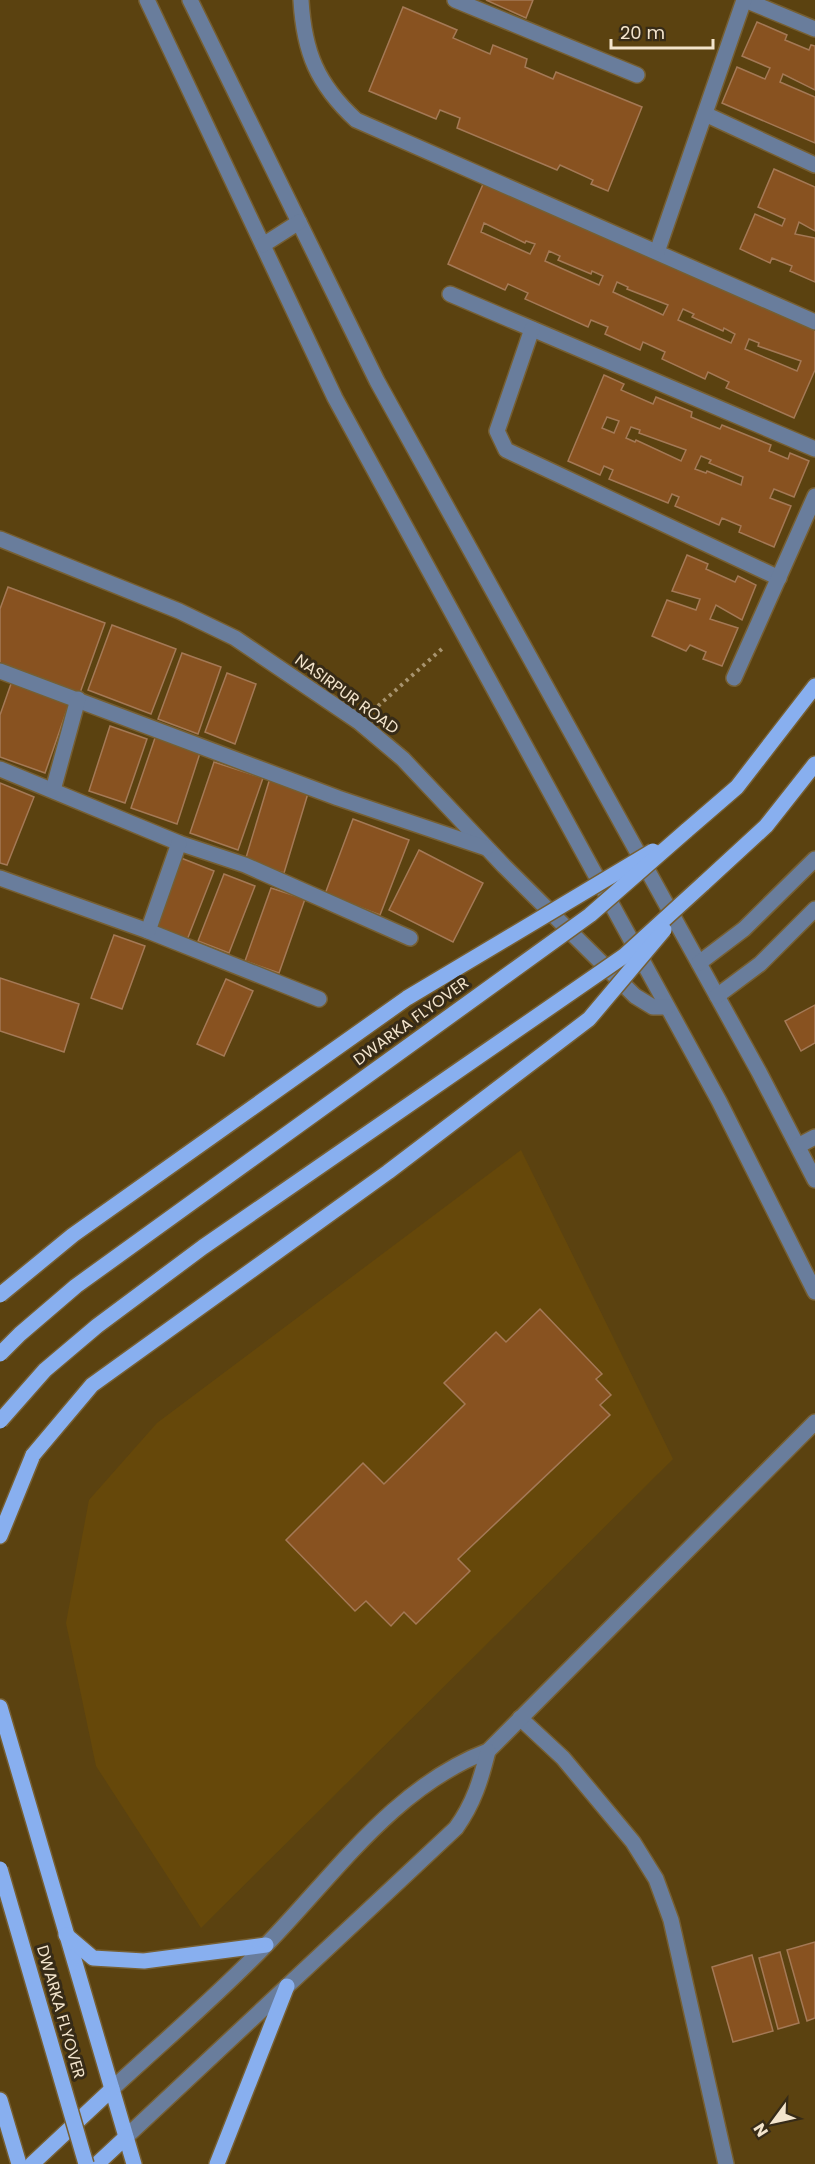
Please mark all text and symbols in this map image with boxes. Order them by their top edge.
scale bar [611,12,713,50]
text: 20 m [620,20,665,45]
street label: NASIRPUR ROAD [290,648,404,740]
street label: DWARKA FLYOVER [349,971,473,1071]
street label: DWARKA FLYOVER [31,1943,91,2081]
north arrow [743,2092,803,2152]
text: N [748,2119,774,2141]

